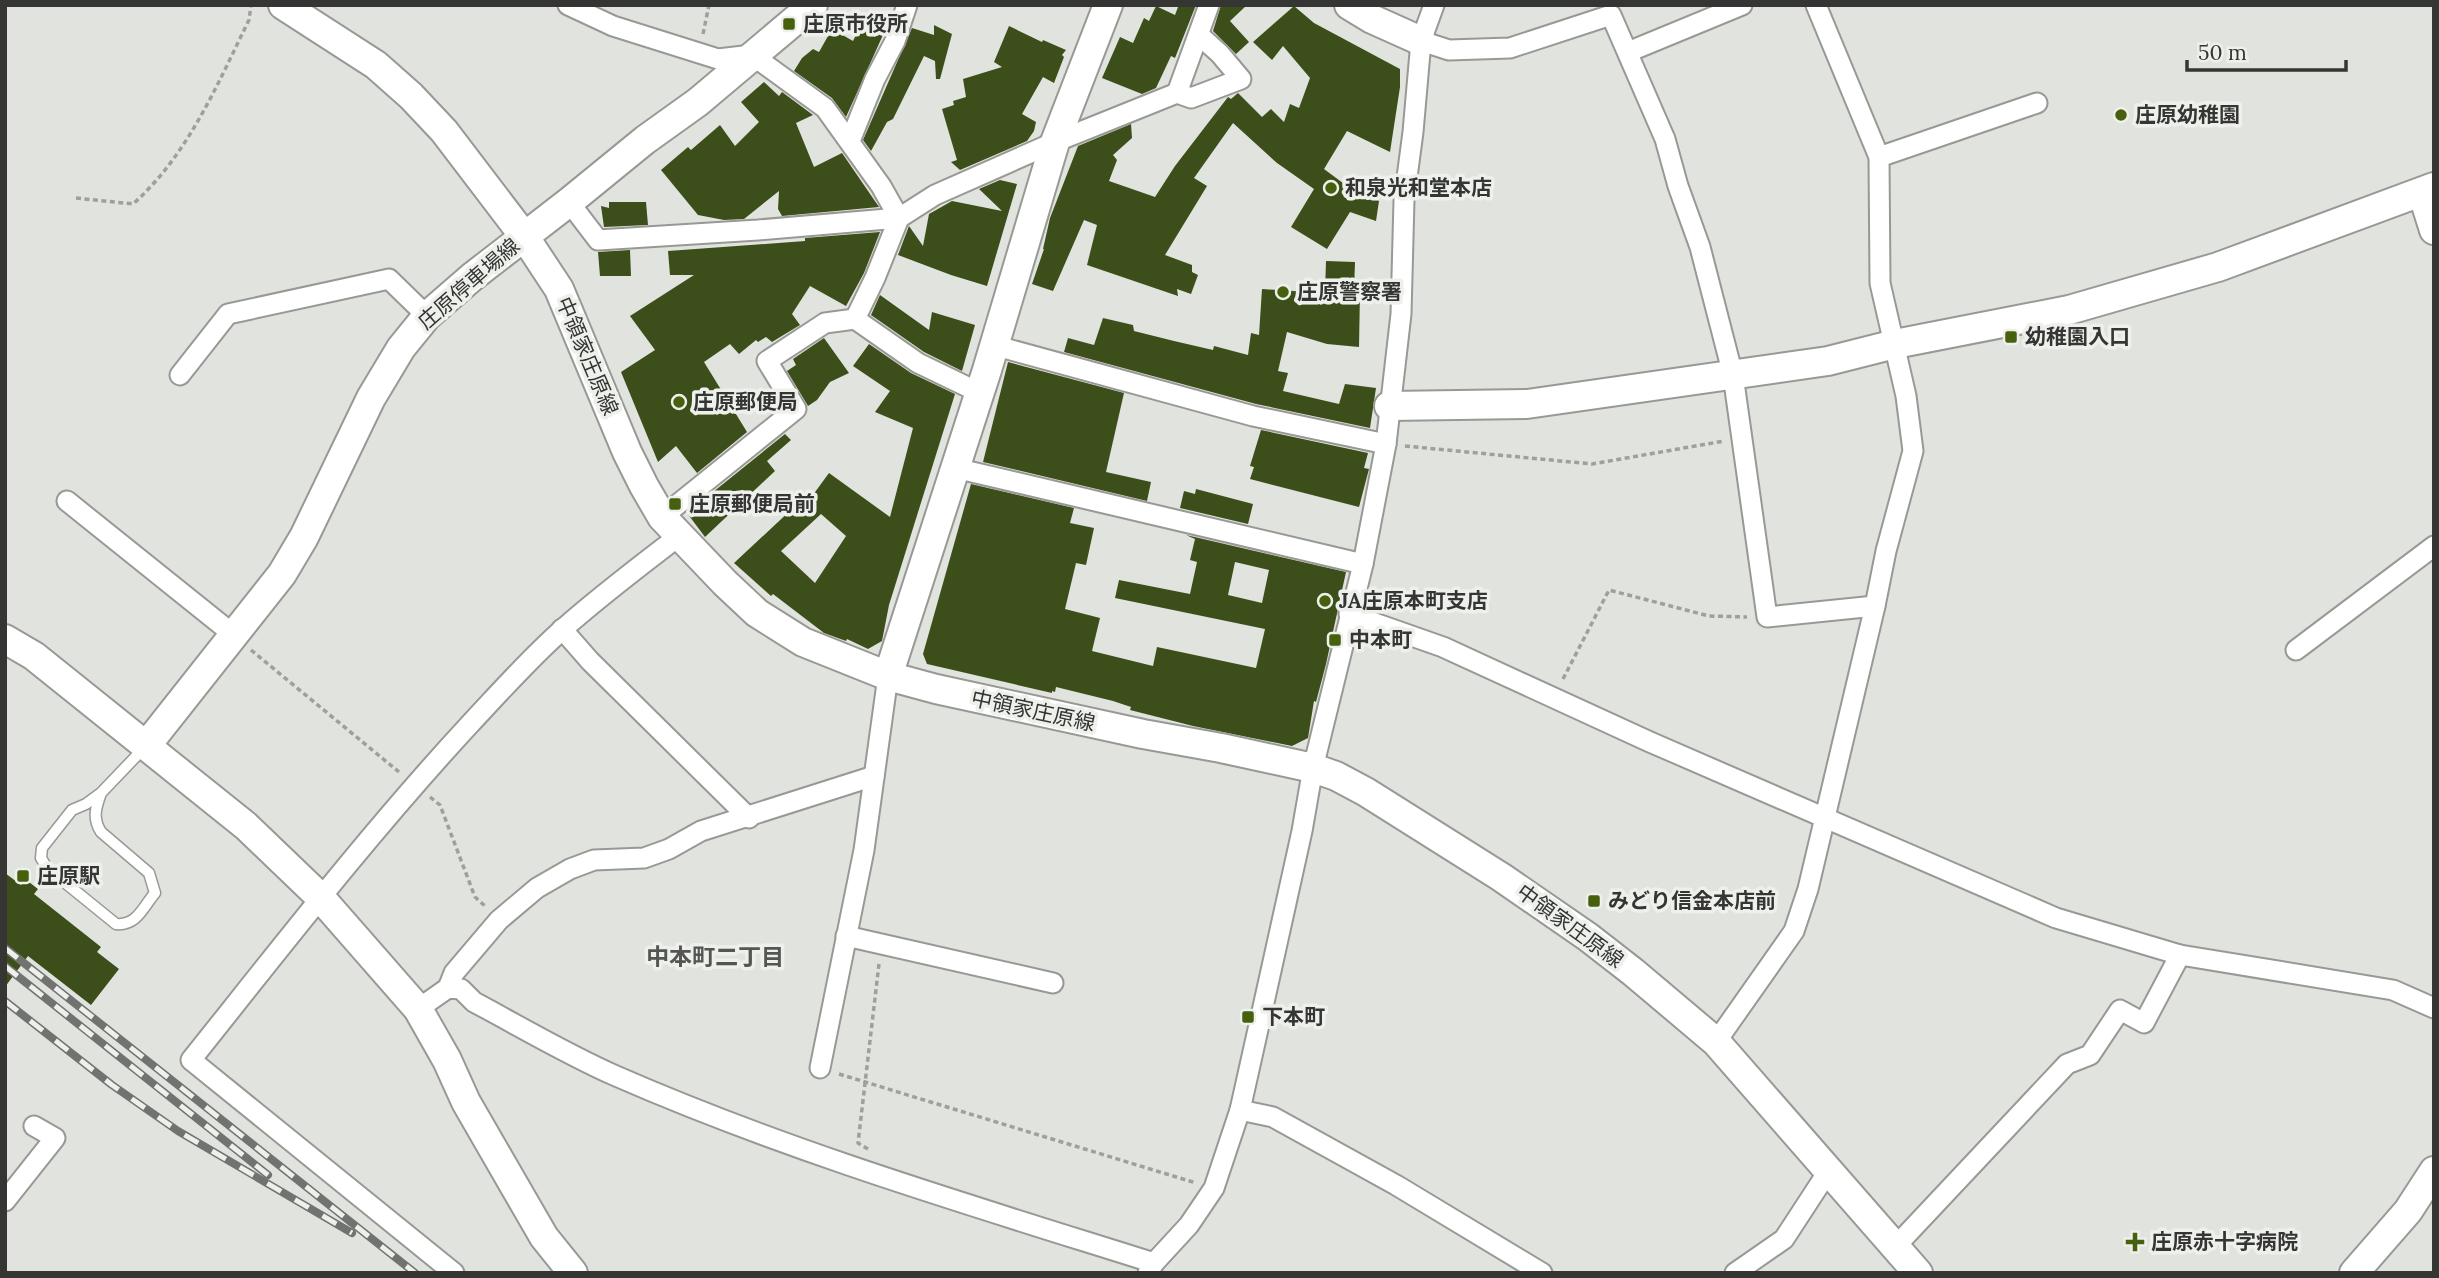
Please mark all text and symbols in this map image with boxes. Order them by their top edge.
place label: 庄原市役所 [803,10,908,37]
marker: 庄原市役所 [781,16,797,32]
scale bar [2187,28,2346,72]
text: 50 m [2198,39,2247,66]
place label: 庄原幼稚園 [2135,101,2240,128]
marker: 庄原幼稚園 [2113,107,2129,123]
place label: 和泉光和堂本店 [1345,174,1492,201]
marker: 和泉光和堂本店 [1323,180,1339,196]
street label: 庄原停車場線 [412,232,525,335]
place label: 庄原警察署 [1297,278,1402,305]
marker: 庄原警察署 [1275,284,1291,300]
street label: 中領家庄原線 [550,293,625,419]
place label: 幼稚園入口 [2025,323,2130,350]
marker: 幼稚園入口 [2003,329,2019,345]
place label: 庄原郵便局 [693,388,798,415]
marker: 庄原郵便局 [671,394,687,410]
place label: 庄原郵便局前 [689,490,815,517]
marker: 庄原郵便局前 [667,496,683,512]
place label: JA庄原本町支店 [1339,587,1488,614]
marker: JA庄原本町支店 [1317,593,1333,609]
place label: 中本町 [1349,626,1412,653]
marker: 中本町 [1327,632,1343,648]
street label: 中領家庄原線 [969,684,1098,737]
place label: 庄原駅 [37,862,100,889]
marker: 庄原駅 [15,868,31,884]
street label: 中領家庄原線 [1511,878,1629,974]
place label: みどり信金本店前 [1608,887,1776,914]
marker: みどり信金本店前 [1586,893,1602,909]
district label: 中本町二丁目 [646,942,784,971]
place label: 下本町 [1262,1003,1325,1030]
marker: 下本町 [1240,1009,1256,1025]
place label: 庄原赤十字病院 [2151,1228,2298,1255]
marker: 庄原赤十字病院 [2125,1232,2145,1252]

